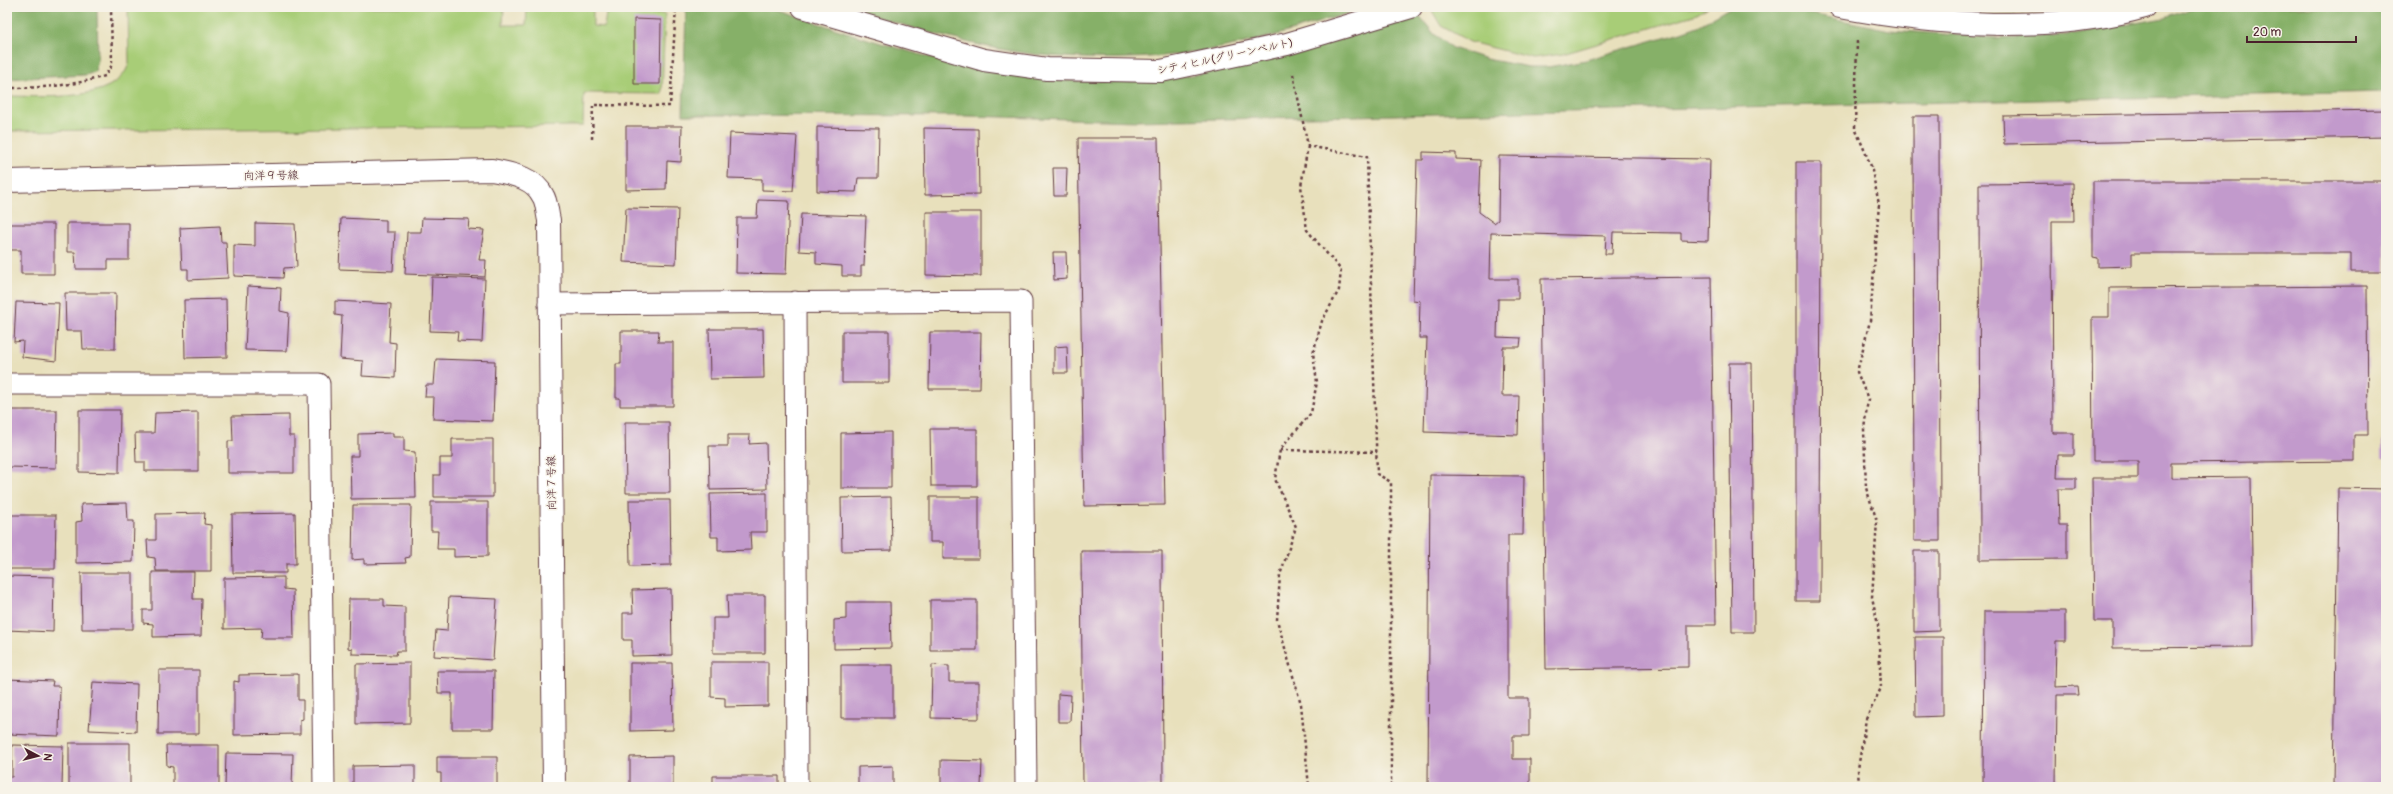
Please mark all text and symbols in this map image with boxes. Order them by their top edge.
scale bar [2247,18,2356,44]
text: 20 m [2253,25,2282,40]
street label: シティヒル(グリーンベルト) [1156,36,1294,77]
street label: 向洋９号線 [243,169,299,182]
street label: 向洋７号線 [545,455,558,511]
north arrow [18,736,58,776]
text: N [40,753,54,762]

